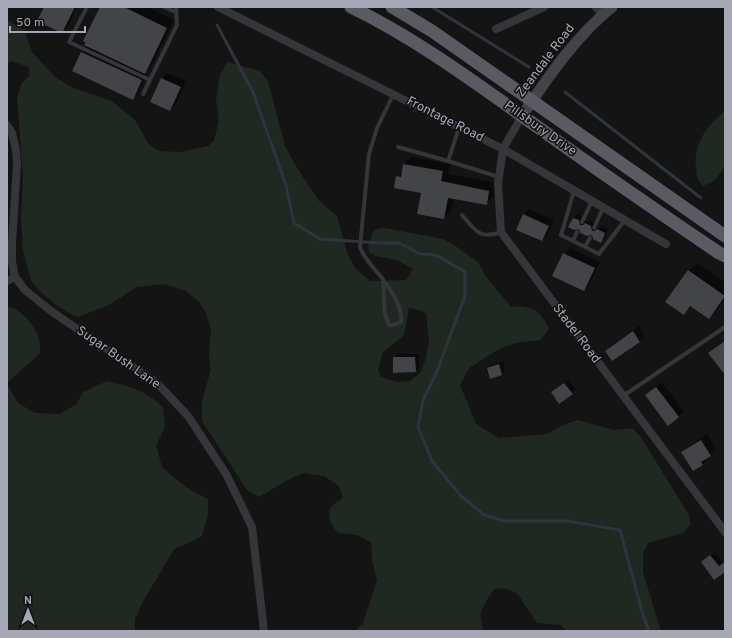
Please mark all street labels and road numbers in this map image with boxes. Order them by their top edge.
street label: Zeandale Road [513,21,579,101]
street label: Frontage Road [404,94,486,146]
street label: Pillsbury Drive [501,98,579,160]
street label: Stadel Road [548,301,604,367]
street label: Sugar Bush Lane [73,323,163,393]

